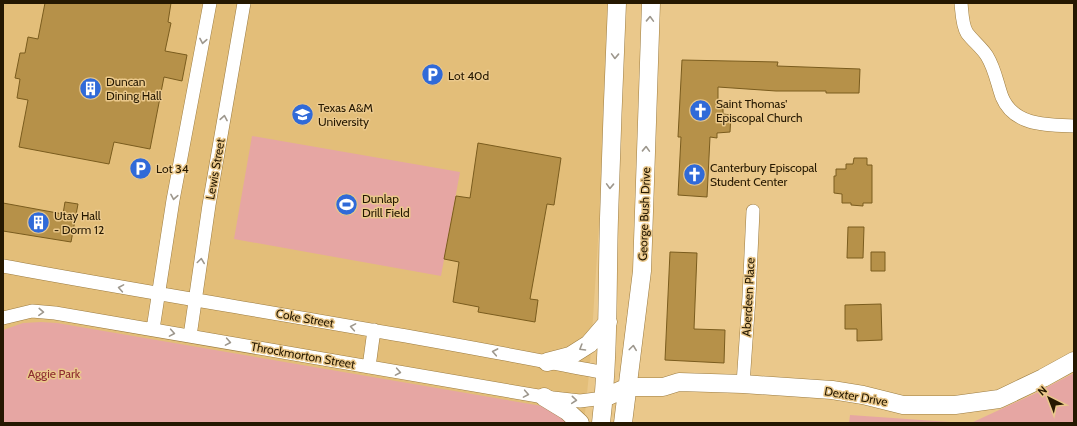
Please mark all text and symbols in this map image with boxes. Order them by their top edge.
one-way arrow [646,16,655,22]
one-way arrow [199,38,207,44]
one-way arrow [611,53,619,59]
parking icon: Lot 40d [419,62,445,88]
place label: Lot 40d [448,68,489,83]
place label: Duncan Dining Hall [106,74,162,103]
building icon: Duncan Dining Hall [77,75,103,101]
place label: Saint Thomas' Episcopal Church [716,96,802,125]
church icon: Saint Thomas' Episcopal Church [688,97,714,123]
place label: Texas A&M University [318,100,373,129]
school or university icon: Texas A&M University [290,101,316,127]
one-way arrow [219,115,228,122]
street label: Lewis Street [202,137,228,201]
one-way arrow [642,146,651,152]
parking icon: Lot 34 [128,155,154,181]
place label: Canterbury Episcopal Student Center [710,160,817,189]
place label: Lot 34 [156,161,189,176]
church icon: Canterbury Episcopal Student Center [681,161,707,187]
street label: George Bush Drive [635,167,653,261]
one-way arrow [606,183,615,189]
place label: Dunlap Drill Field [362,191,410,220]
sports icon: Dunlap Drill Field [334,192,360,218]
one-way arrow [170,194,179,200]
place label: Utay Hall - Dorm 12 [54,208,104,237]
building icon: Utay Hall - Dorm 12 [26,209,52,235]
street label: Aberdeen Place [738,257,758,337]
one-way arrow [196,258,205,264]
one-way arrow [118,284,124,292]
street label: Coke Street [275,306,335,330]
one-way arrow [38,307,44,316]
one-way arrow [350,323,356,331]
one-way arrow [168,328,175,336]
one-way arrow [225,338,231,346]
street label: Throckmorton Street [250,338,356,372]
one-way arrow [579,344,586,351]
one-way arrow [628,345,637,351]
one-way arrow [492,349,498,357]
park label: Aggie Park [28,366,81,381]
one-way arrow [394,367,401,376]
north arrow [1029,378,1069,418]
street label: Dexter Drive [823,383,889,409]
text: N [1035,383,1050,398]
one-way arrow [523,389,529,398]
one-way arrow [571,395,577,404]

